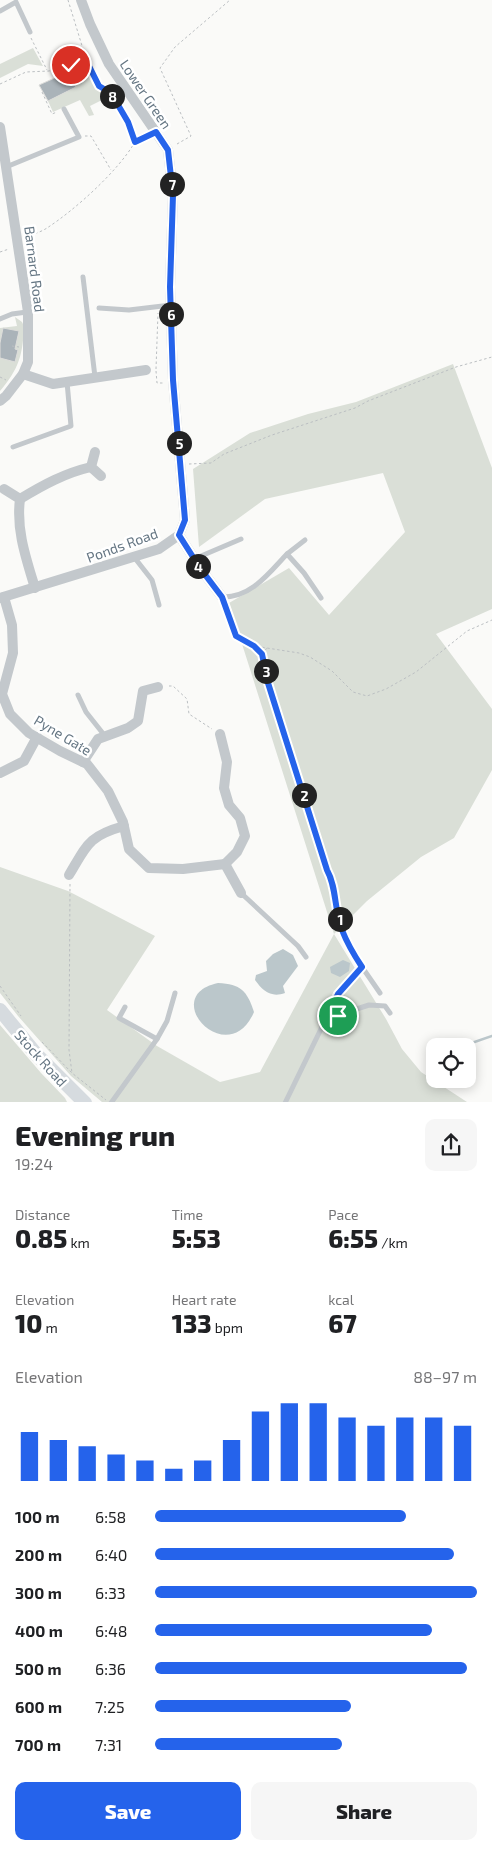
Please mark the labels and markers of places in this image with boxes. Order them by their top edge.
pin [50,44,92,86]
pin: 8 [100,84,124,108]
pin: 7 [160,172,184,196]
pin: 6 [158,302,184,326]
pin: 5 [166,430,192,456]
pin: 4 [186,554,210,578]
pin: 3 [254,658,278,684]
pin: 2 [292,782,316,808]
pin: 1 [328,906,352,932]
pin [317,995,359,1037]

